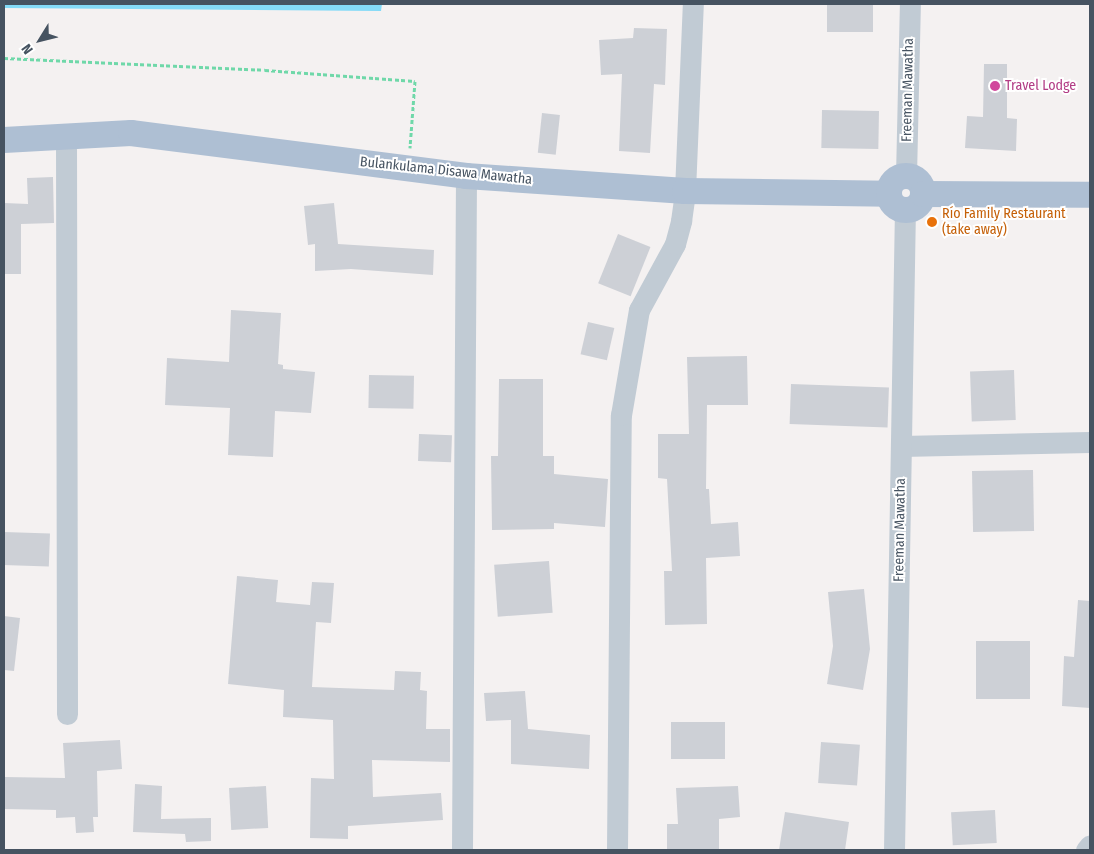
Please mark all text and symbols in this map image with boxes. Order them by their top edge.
north arrow [15,15,65,65]
street label: Freeman Mawatha [899,38,917,142]
text: N [18,41,37,58]
place label: Travel Lodge [1005,78,1076,94]
marker: Travel Lodge [989,80,1001,92]
street label: Bulankulama Disawa Mawatha [359,154,533,188]
place label: Río Family Restaurant (take away) [942,206,1066,238]
marker: Río Family Restaurant (take away) [926,216,938,228]
street label: Freeman Mawatha [891,478,909,582]

